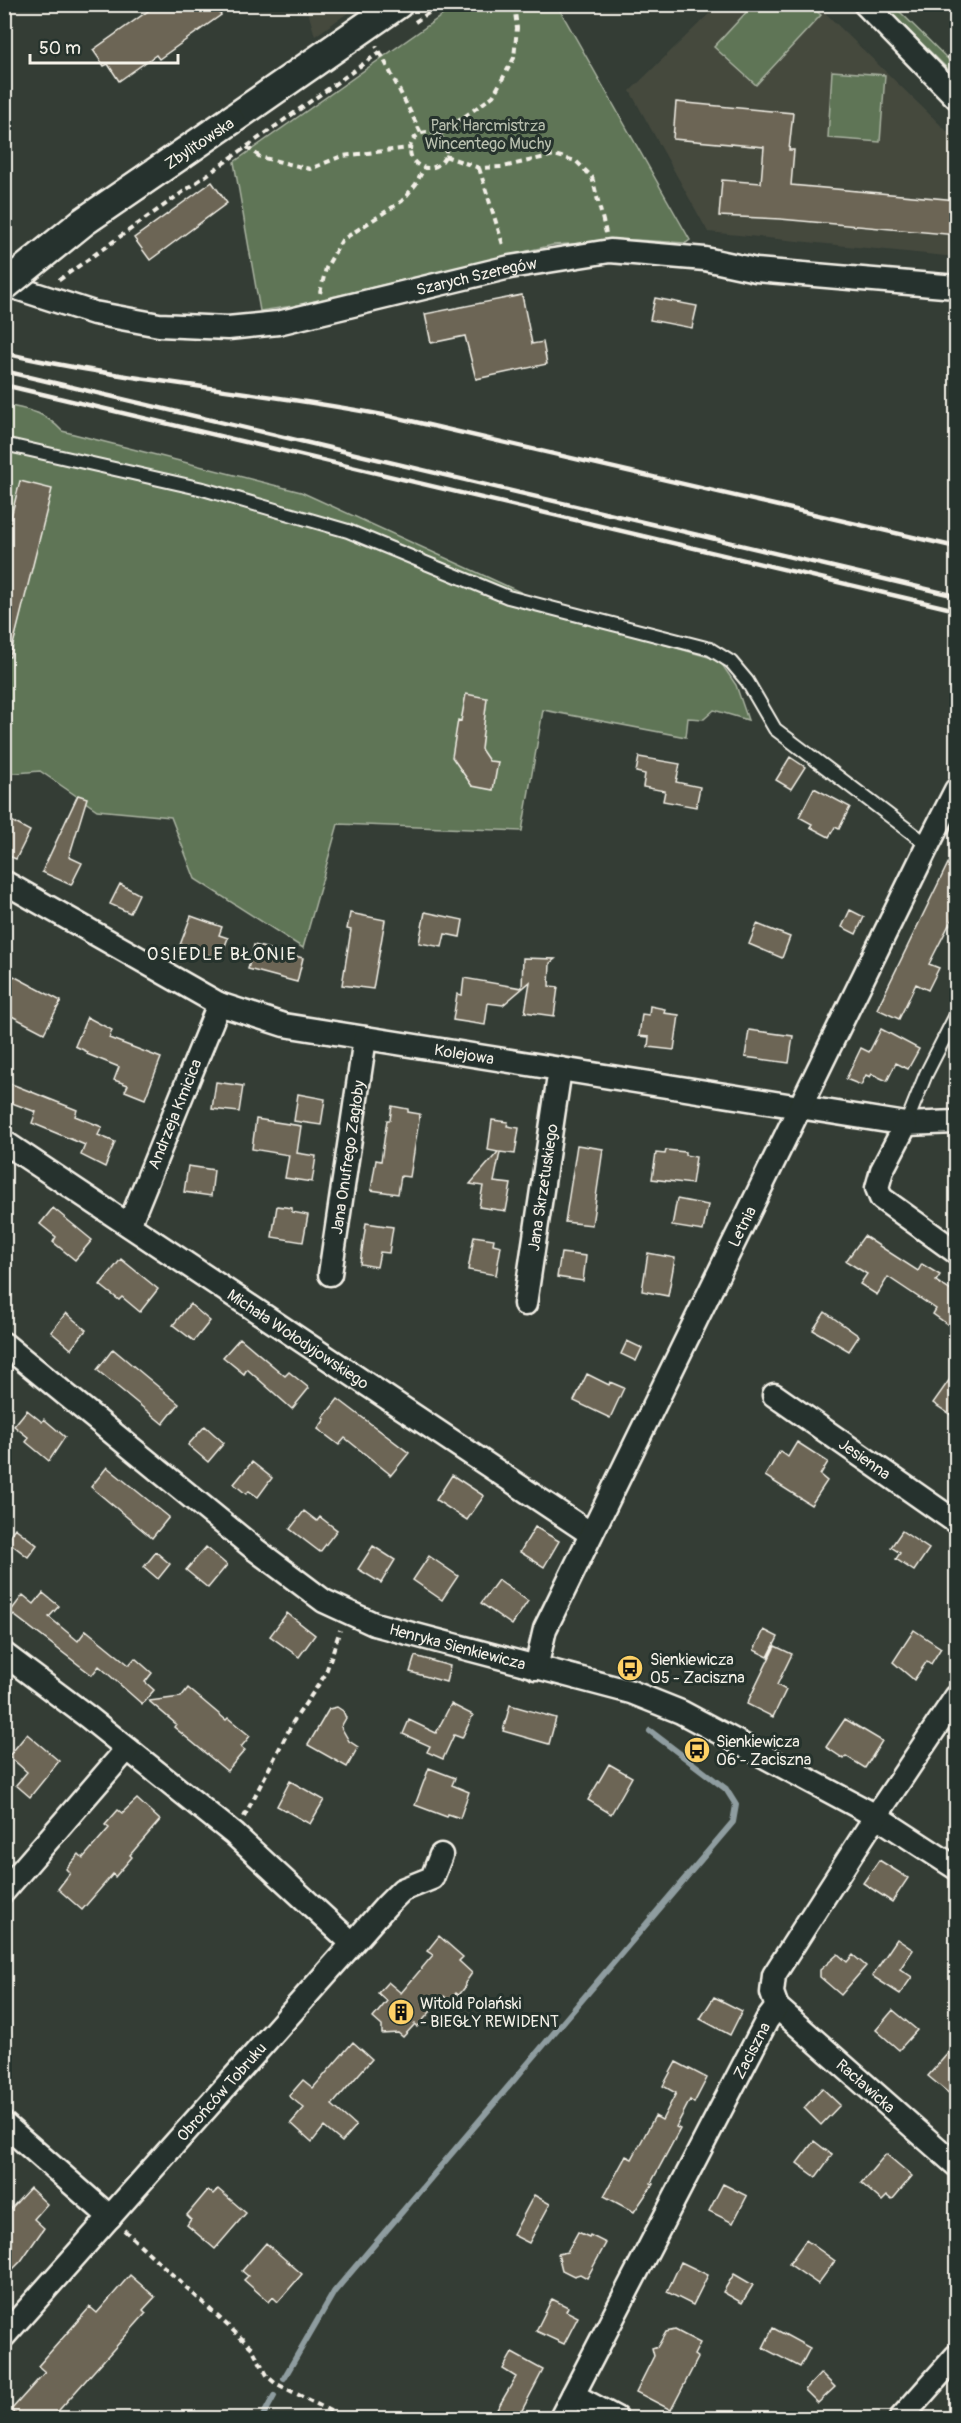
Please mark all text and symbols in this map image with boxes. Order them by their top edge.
scale bar [30,27,178,65]
text: 50 m [39,37,81,60]
street label: Zbylitowska [161,113,238,174]
park label: Park Harcmistrza Wincentego Muchy [425,116,551,154]
street label: Szarych Szeregów [414,254,539,300]
district label: OSIEDLE BŁONIE [147,943,297,966]
street label: Kolejowa [433,1040,495,1069]
street label: Andrzeja Kmicica [144,1056,207,1172]
street label: Jana Onufrego Zagłoby [327,1079,370,1236]
street label: Jana Skrzetuskiego [524,1122,563,1252]
street label: Letnia [724,1203,761,1251]
street label: Michała Wołodyjowskiego [223,1285,373,1394]
street label: Jesienna [835,1434,894,1484]
street label: Henryka Sienkiewicza [387,1619,528,1675]
place label: Sienkiewicza 05 - Zaciszna [650,1650,745,1688]
bus stop icon: Sienkiewicza 05 - Zaciszna [615,1653,645,1683]
place label: Sienkiewicza 06 - Zaciszna [716,1732,811,1770]
bus stop icon: Sienkiewicza 06 - Zaciszna [682,1735,712,1765]
place label: Witold Polański - BIEGŁY REWIDENT [420,1994,559,2032]
building icon: Witold Polański - BIEGŁY REWIDENT [386,1997,416,2027]
street label: Zaciszna [729,2019,775,2083]
street label: Obrońców Tobruku [173,2039,271,2146]
street label: Racławicka [832,2055,899,2118]

